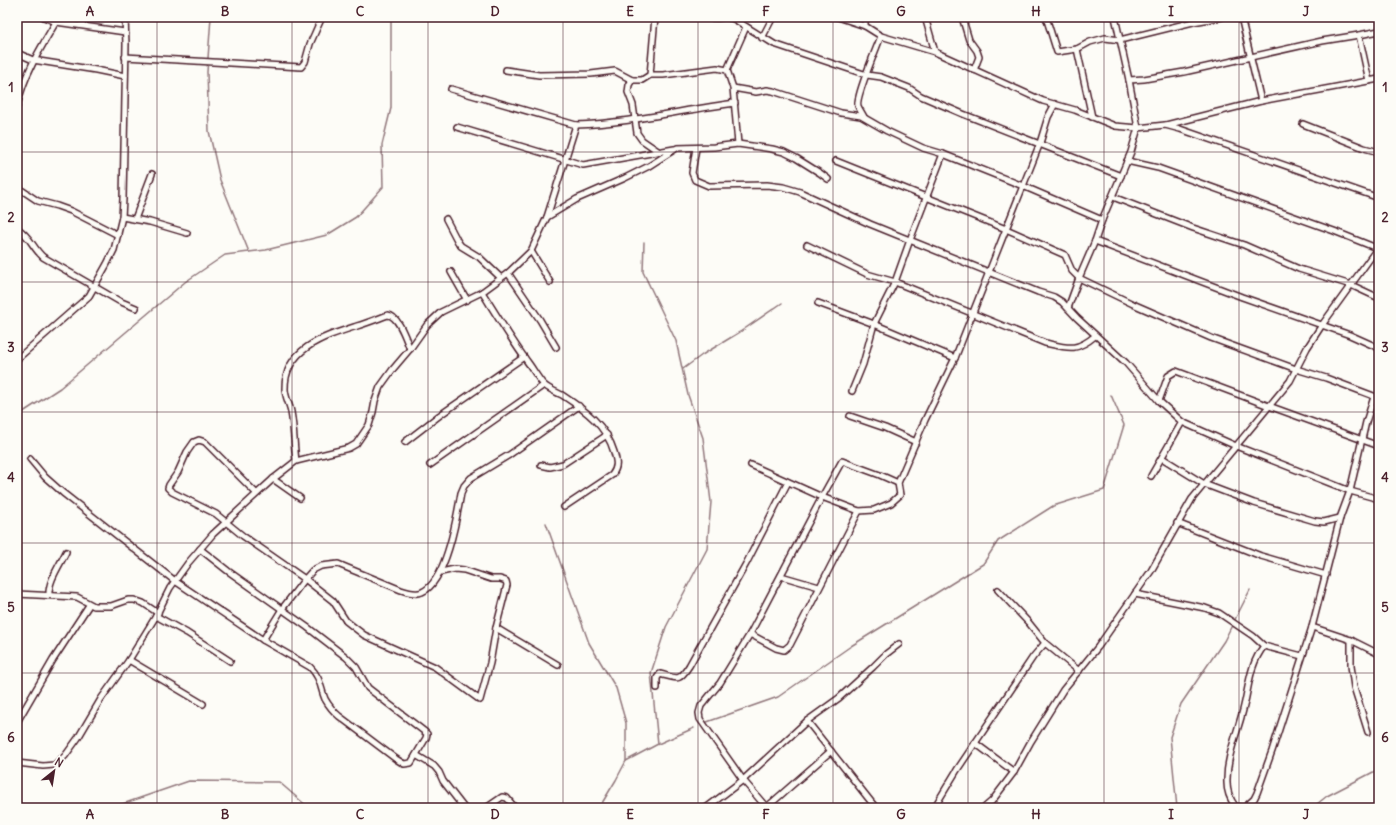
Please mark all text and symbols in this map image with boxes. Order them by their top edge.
text: A [86,3,95,20]
text: B [221,3,230,20]
text: C [356,3,365,20]
text: D [490,3,500,20]
text: E [626,3,634,20]
text: F [762,3,770,20]
text: G [896,3,906,20]
text: H [1031,3,1041,20]
text: I [1168,3,1174,20]
text: J [1303,3,1310,20]
text: 1 [8,79,14,96]
text: 1 [1382,79,1388,96]
text: 2 [7,209,15,226]
text: 2 [1381,209,1389,226]
text: 3 [7,339,15,356]
text: 3 [1381,339,1389,356]
text: 4 [7,469,15,486]
text: 4 [1381,469,1389,486]
text: 5 [7,599,15,616]
text: 5 [1381,599,1389,616]
text: 6 [7,729,15,746]
text: 6 [1381,729,1389,746]
north arrow [34,751,74,791]
text: N [52,754,66,770]
text: A [86,806,95,823]
text: B [221,806,230,823]
text: C [356,806,365,823]
text: D [490,806,500,823]
text: E [626,806,634,823]
text: F [762,806,770,823]
text: G [896,806,906,823]
text: H [1031,806,1041,823]
text: I [1168,806,1174,823]
text: J [1303,806,1310,823]

